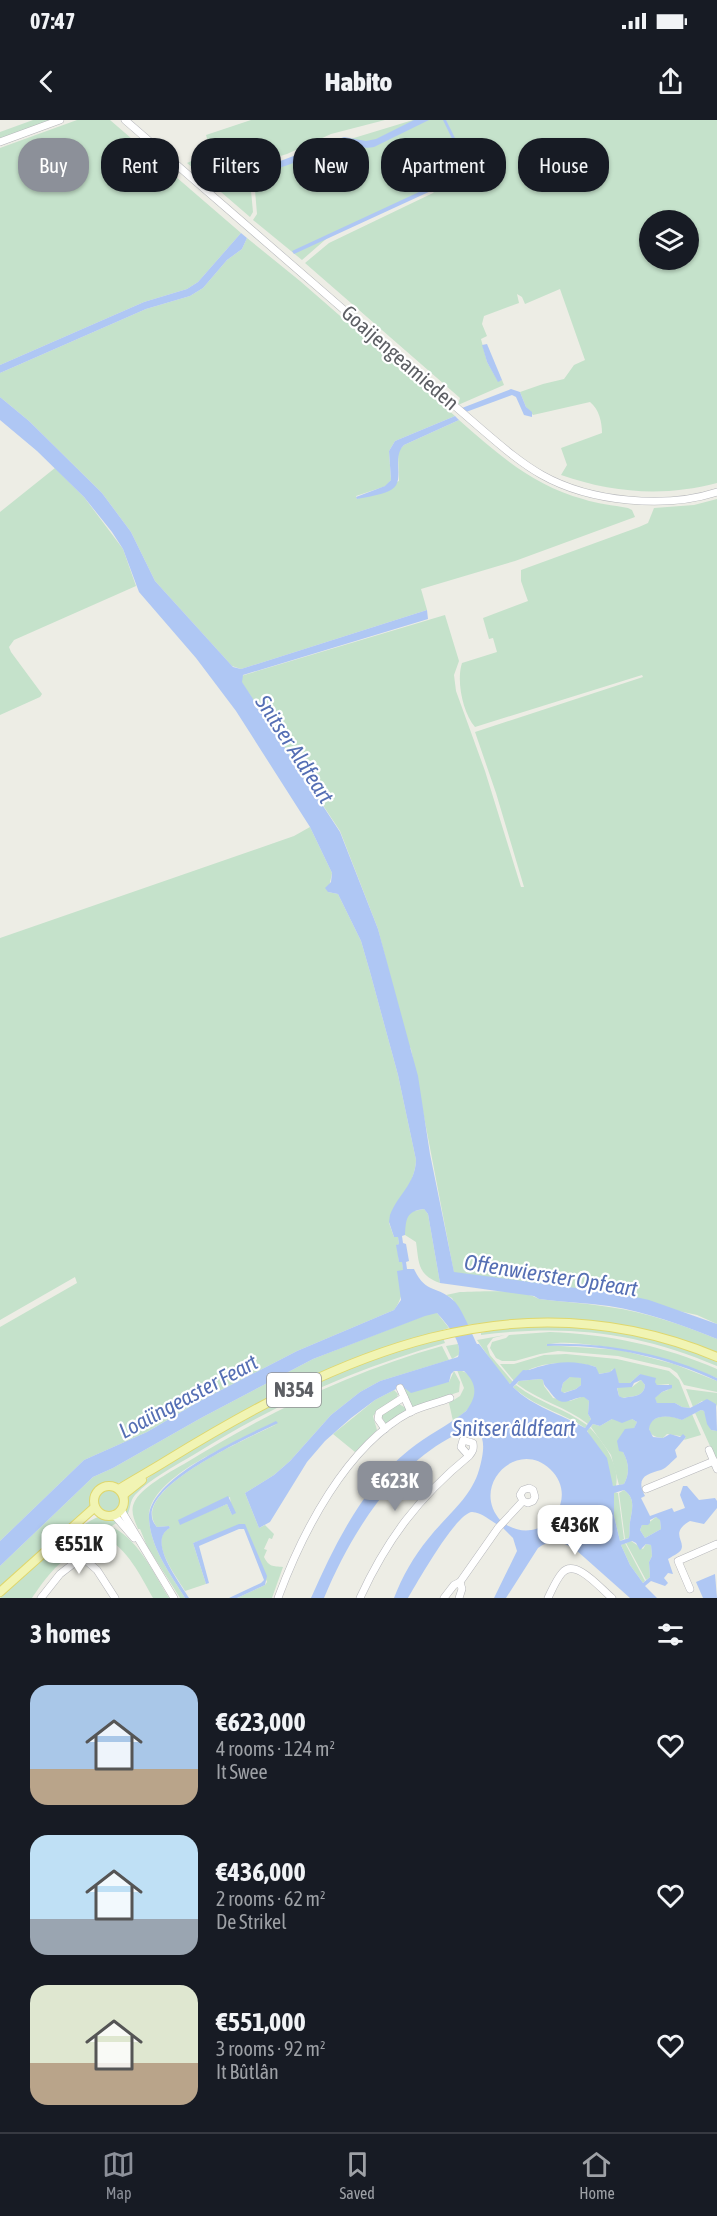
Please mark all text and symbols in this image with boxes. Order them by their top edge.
text: 07:47 [30,8,75,34]
icon: back [30,65,63,98]
icon: share [654,65,687,98]
text: Habito [325,66,392,97]
chip: Buy [18,138,89,192]
chip: Rent [101,138,179,192]
chip: Filters [191,138,281,192]
chip: New [293,138,369,192]
chip: Apartment [381,138,506,192]
chip: House [518,138,609,192]
map controls [639,210,699,270]
button: layers [639,210,699,270]
street label: Goaijengeamieden [337,300,464,415]
water label: Snitser Aldfeart [250,689,340,809]
water label: Offenwierster Opfeart [462,1248,640,1302]
water label: Loaiïngeaster Feart [114,1348,263,1444]
road number: N354 [267,1373,321,1407]
water label: Snitser âldfeart [451,1415,576,1441]
pin: €623K [353,1461,437,1512]
text: €623K [372,1469,419,1492]
pin: €436K [533,1505,617,1556]
text: €436K [552,1513,599,1536]
pin: €551K [37,1524,121,1575]
text: €551K [56,1532,103,1555]
icon: filters [654,1618,687,1651]
text: 3 homes [30,1619,110,1649]
text: €623,000 [216,1707,306,1737]
icon: home [78,1709,150,1781]
icon: heart [654,1729,687,1762]
text: 4 rooms · 124 m² [216,1737,335,1760]
text: It Swee [216,1760,268,1783]
text: €436,000 [216,1857,306,1887]
icon: home [78,1859,150,1931]
icon: heart [654,1879,687,1912]
text: 2 rooms · 62 m² [216,1887,326,1910]
text: De Strikel [216,1910,286,1933]
text: €551,000 [216,2007,306,2037]
icon: home [78,2009,150,2081]
icon: heart [654,2029,687,2062]
text: 3 rooms · 92 m² [216,2037,326,2060]
text: It Bûtlân [216,2060,279,2083]
tab: Map [102,2148,135,2202]
tab: Saved [339,2148,375,2202]
tab: Home [579,2148,615,2202]

